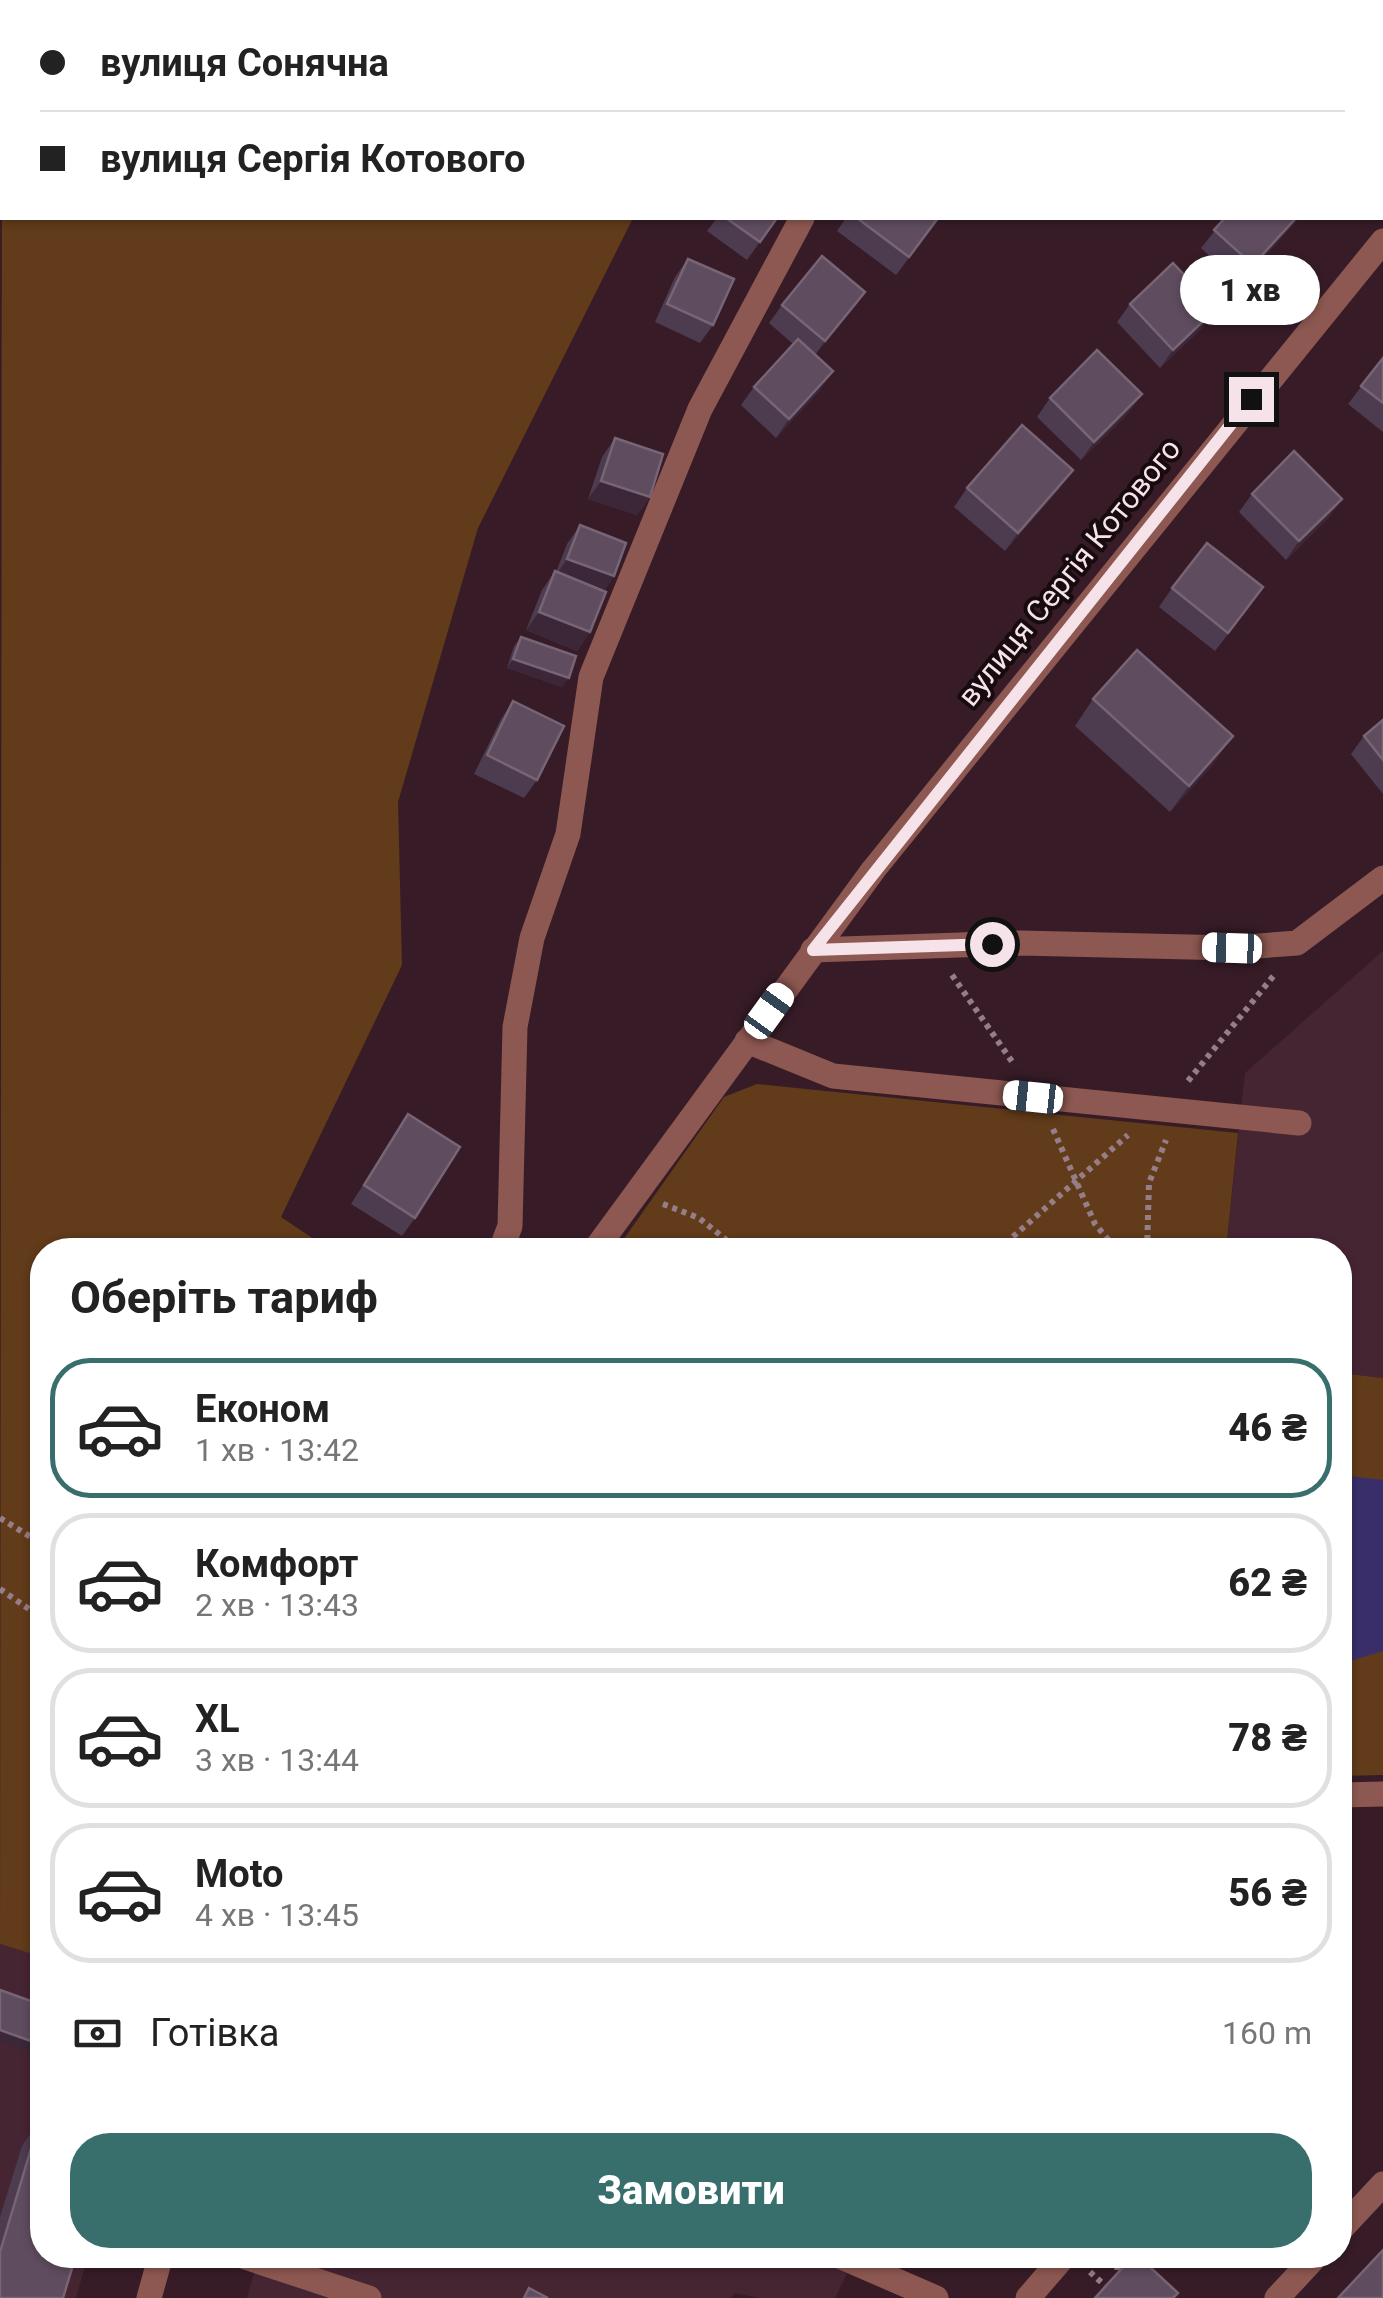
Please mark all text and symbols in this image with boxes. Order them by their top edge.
text: вулиця Сонячна [100,41,389,85]
text: вулиця Сергія Котового [100,137,526,181]
callout: 1 хв [1181,254,1321,324]
text: 1 хв [1220,271,1280,309]
route end [1229,377,1274,422]
street label: вулиця Сергія Котового [950,431,1188,713]
route start [970,922,1015,967]
car [1201,932,1263,964]
car [739,978,799,1044]
car [1002,1079,1064,1115]
text: Оберіть тариф [70,1271,378,1324]
icon: car [75,1383,165,1473]
text: Економ [195,1387,330,1431]
text: 46 ₴ [1228,1406,1307,1450]
text: 1 хв · 13:42 [195,1431,359,1469]
icon: car [75,1538,165,1628]
text: Комфорт [195,1542,358,1586]
text: 62 ₴ [1228,1561,1307,1605]
text: 2 хв · 13:43 [195,1586,359,1624]
icon: car [75,1693,165,1783]
text: XL [195,1697,240,1741]
text: 78 ₴ [1228,1716,1307,1760]
text: 3 хв · 13:44 [195,1741,359,1779]
icon: car [75,1848,165,1938]
text: Moto [195,1852,284,1896]
text: 56 ₴ [1228,1871,1307,1915]
text: 4 хв · 13:45 [195,1896,359,1934]
icon: cash [70,2006,125,2061]
text: Готівка [150,2011,279,2055]
text: 160 m [1222,2014,1312,2052]
button: Замовити [70,2133,1312,2248]

